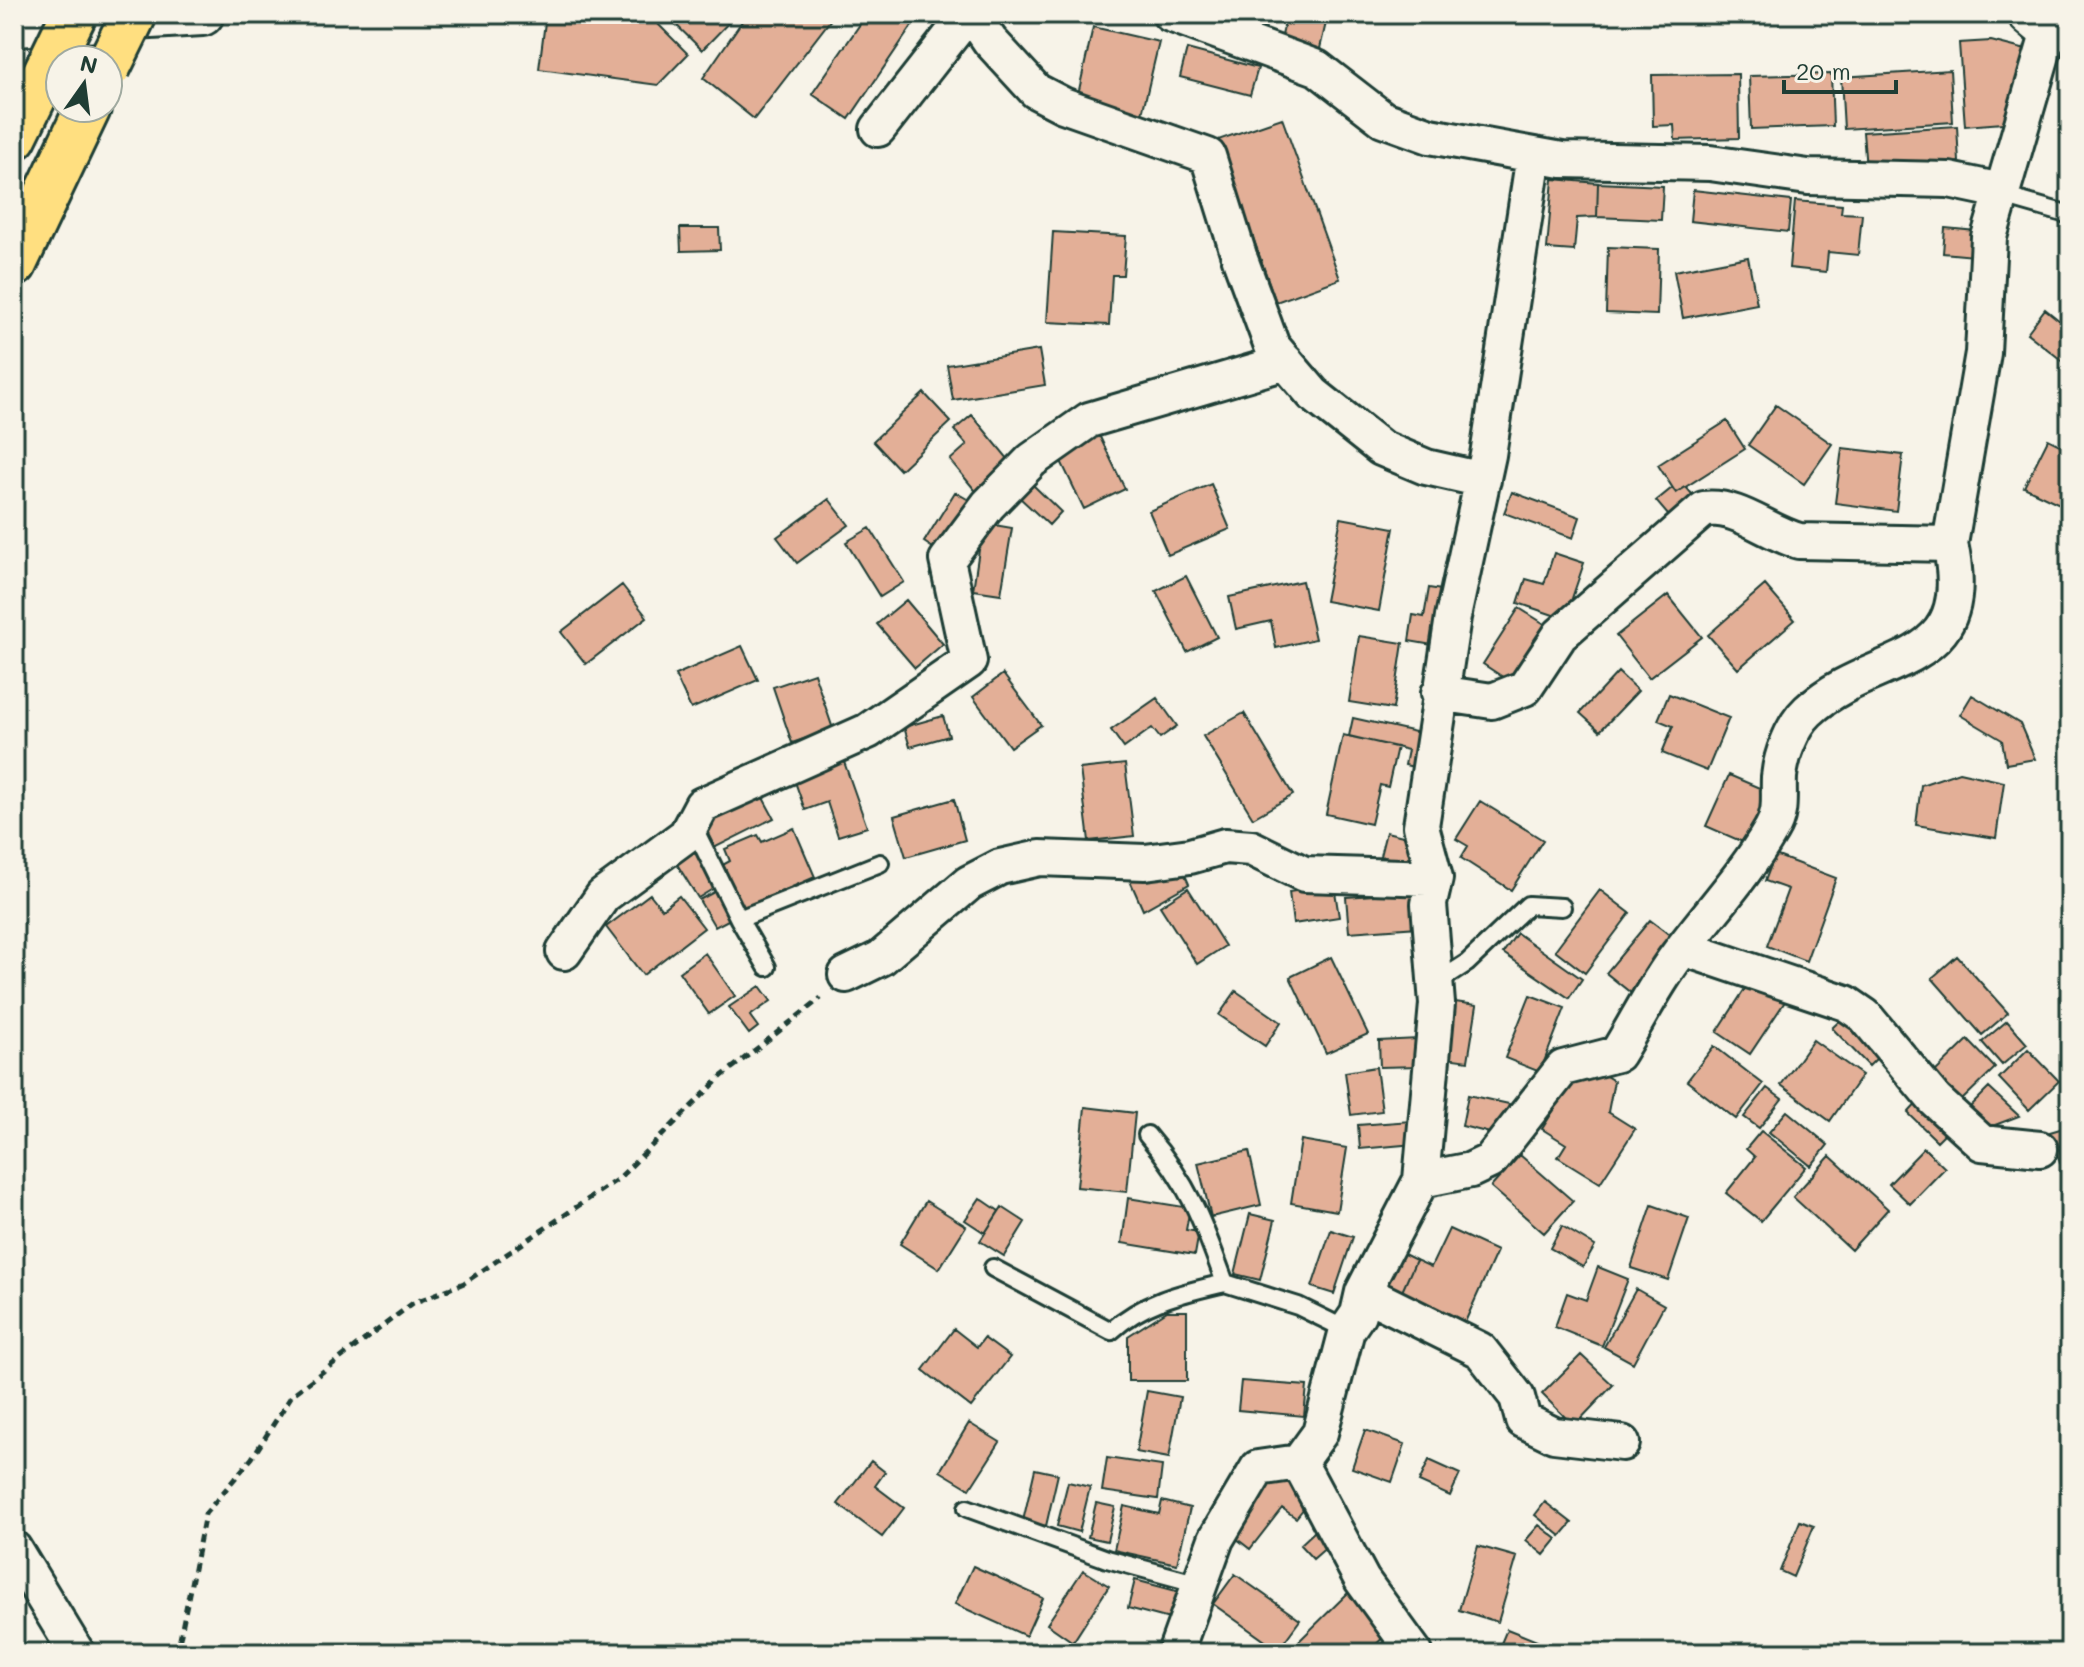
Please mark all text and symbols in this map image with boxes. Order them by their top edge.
north arrow [44,44,124,124]
scale bar [1784,44,1896,94]
text: N [77,48,101,80]
text: 20 m [1796,55,1851,86]

